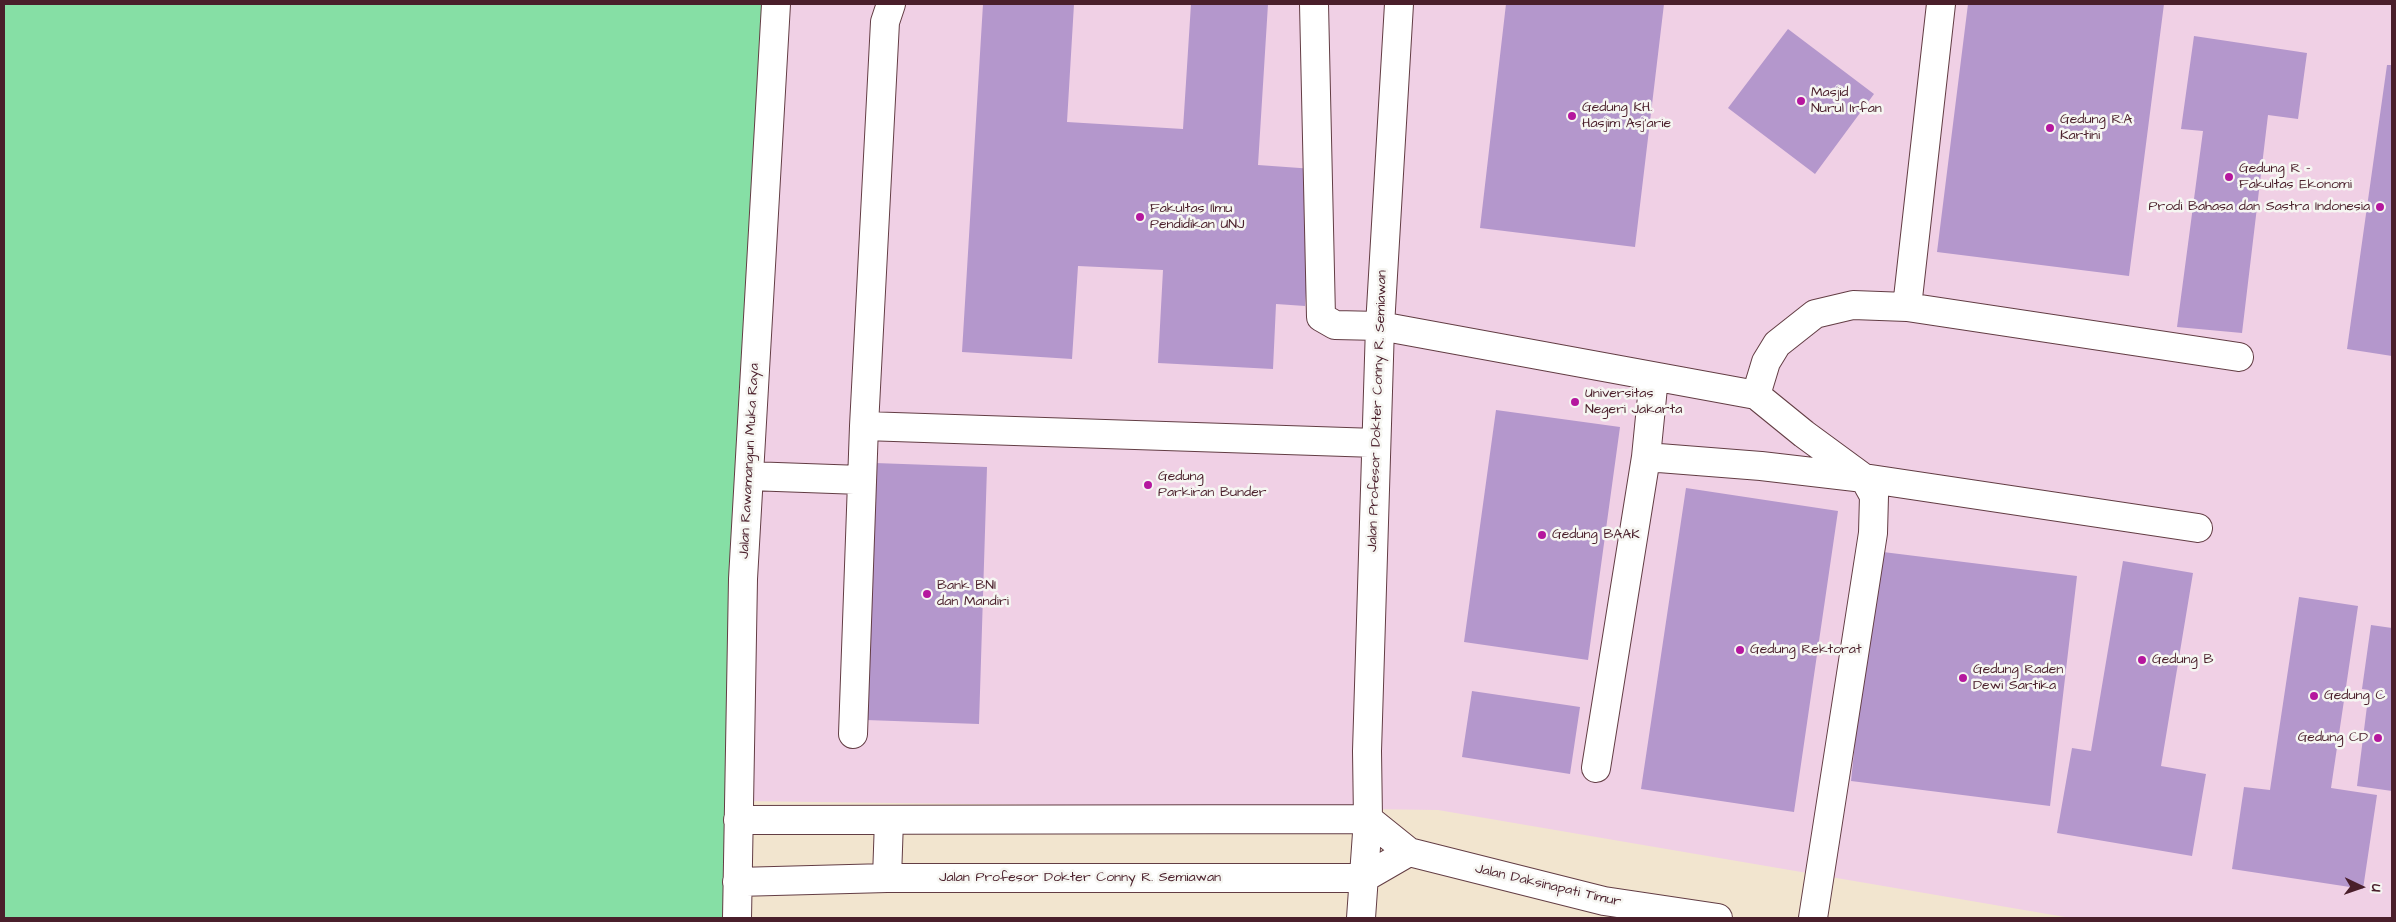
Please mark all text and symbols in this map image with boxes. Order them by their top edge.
place label: Masjid Nurul Irfan [1811,85,1882,118]
marker: Masjid Nurul Irfan [1795,95,1807,107]
place label: Gedung KH. Hasjim Asj'arie [1582,100,1671,132]
marker: Gedung KH. Hasjim Asj'arie [1566,110,1578,122]
place label: Gedung R.A Kartini [2060,112,2132,144]
marker: Gedung R.A Kartini [2044,122,2056,134]
place label: Gedung R - Fakultas Ekonomi [2239,161,2352,193]
marker: Gedung R - Fakultas Ekonomi [2223,171,2235,183]
place label: Prodi Bahasa dan Sastra Indonesia [2149,199,2370,215]
place label: Fakultas Ilmu Pendidikan UNJ [1150,201,1244,233]
marker: Prodi Bahasa dan Sastra Indonesia [2374,201,2386,213]
marker: Fakultas Ilmu Pendidikan UNJ [1134,211,1146,223]
street label: Jalan Profesor Dokter Conny R. Semiawan [1365,270,1391,552]
street label: Jalan Rawamangun Muka Raya [736,363,764,559]
place label: Universitas Negeri Jakarta [1585,386,1682,418]
marker: Universitas Negeri Jakarta [1569,396,1581,408]
place label: Gedung Parkiran Bunder [1158,469,1266,502]
marker: Gedung Parkiran Bunder [1142,479,1154,491]
place label: Gedung BAAK [1552,527,1640,543]
marker: Gedung BAAK [1536,529,1548,541]
place label: Bank BNI dan Mandiri [937,578,1009,610]
marker: Bank BNI dan Mandiri [921,588,933,600]
place label: Gedung Rektorat [1750,642,1862,658]
marker: Gedung Rektorat [1734,644,1746,656]
place label: Gedung B [2152,652,2213,668]
marker: Gedung B [2136,654,2148,666]
place label: Gedung Raden Dewi Sartika [1973,662,2063,694]
marker: Gedung Raden Dewi Sartika [1957,672,1969,684]
place label: Gedung C [2324,688,2385,704]
marker: Gedung C [2308,690,2320,702]
place label: Gedung CD [2298,730,2368,746]
marker: Gedung CD [2372,732,2384,744]
street label: Jalan Daksinapati Timur [1473,861,1623,911]
north arrow [2336,862,2386,912]
street label: Jalan Profesor Dokter Conny R. Semiawan [939,870,1221,886]
text: U [2366,883,2386,892]

